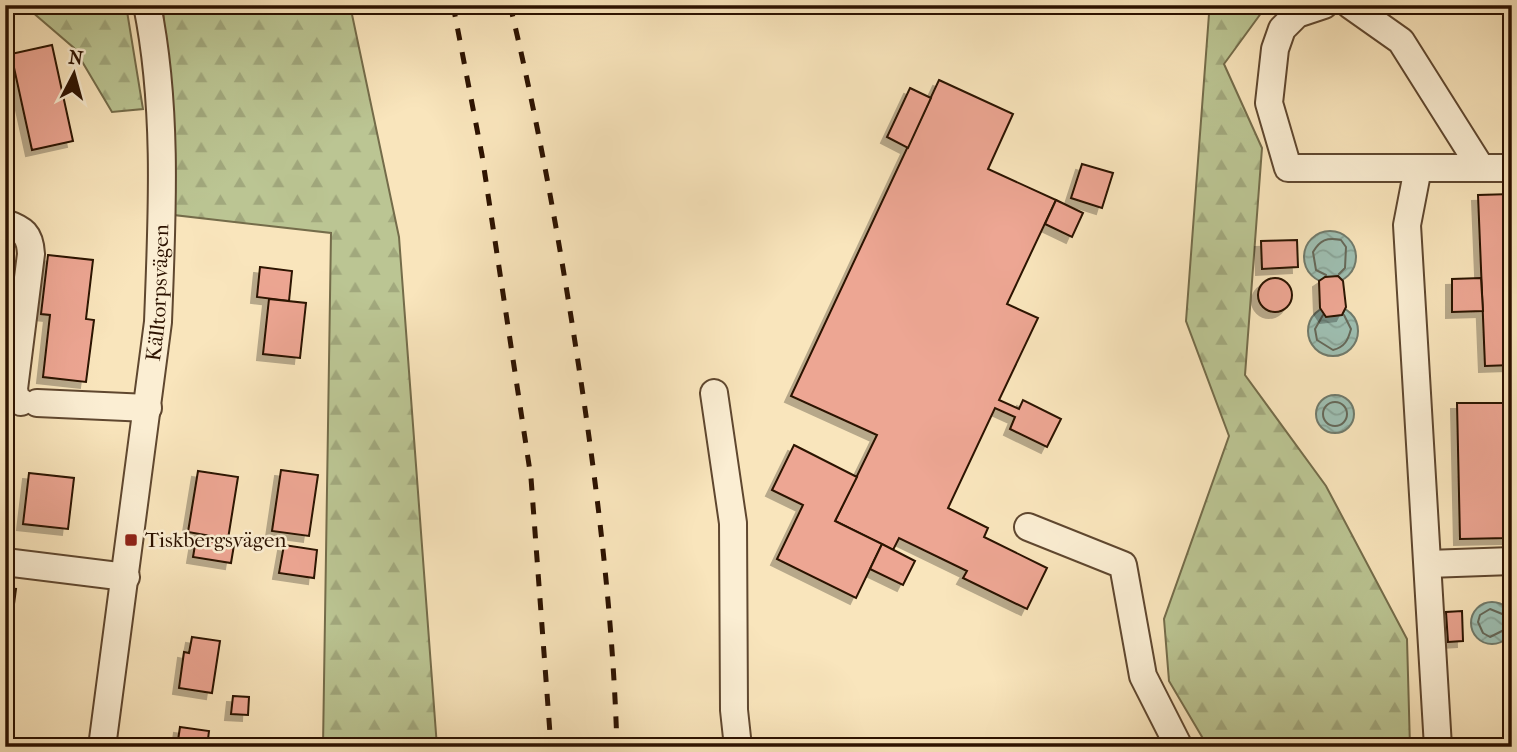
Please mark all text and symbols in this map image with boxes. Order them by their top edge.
north arrow [38,38,108,108]
text: N [67,46,85,70]
street label: Källtorpsvägen [141,224,173,363]
place label: Tiskbergsvägen [145,528,286,552]
marker: Tiskbergsvägen [123,532,139,548]

